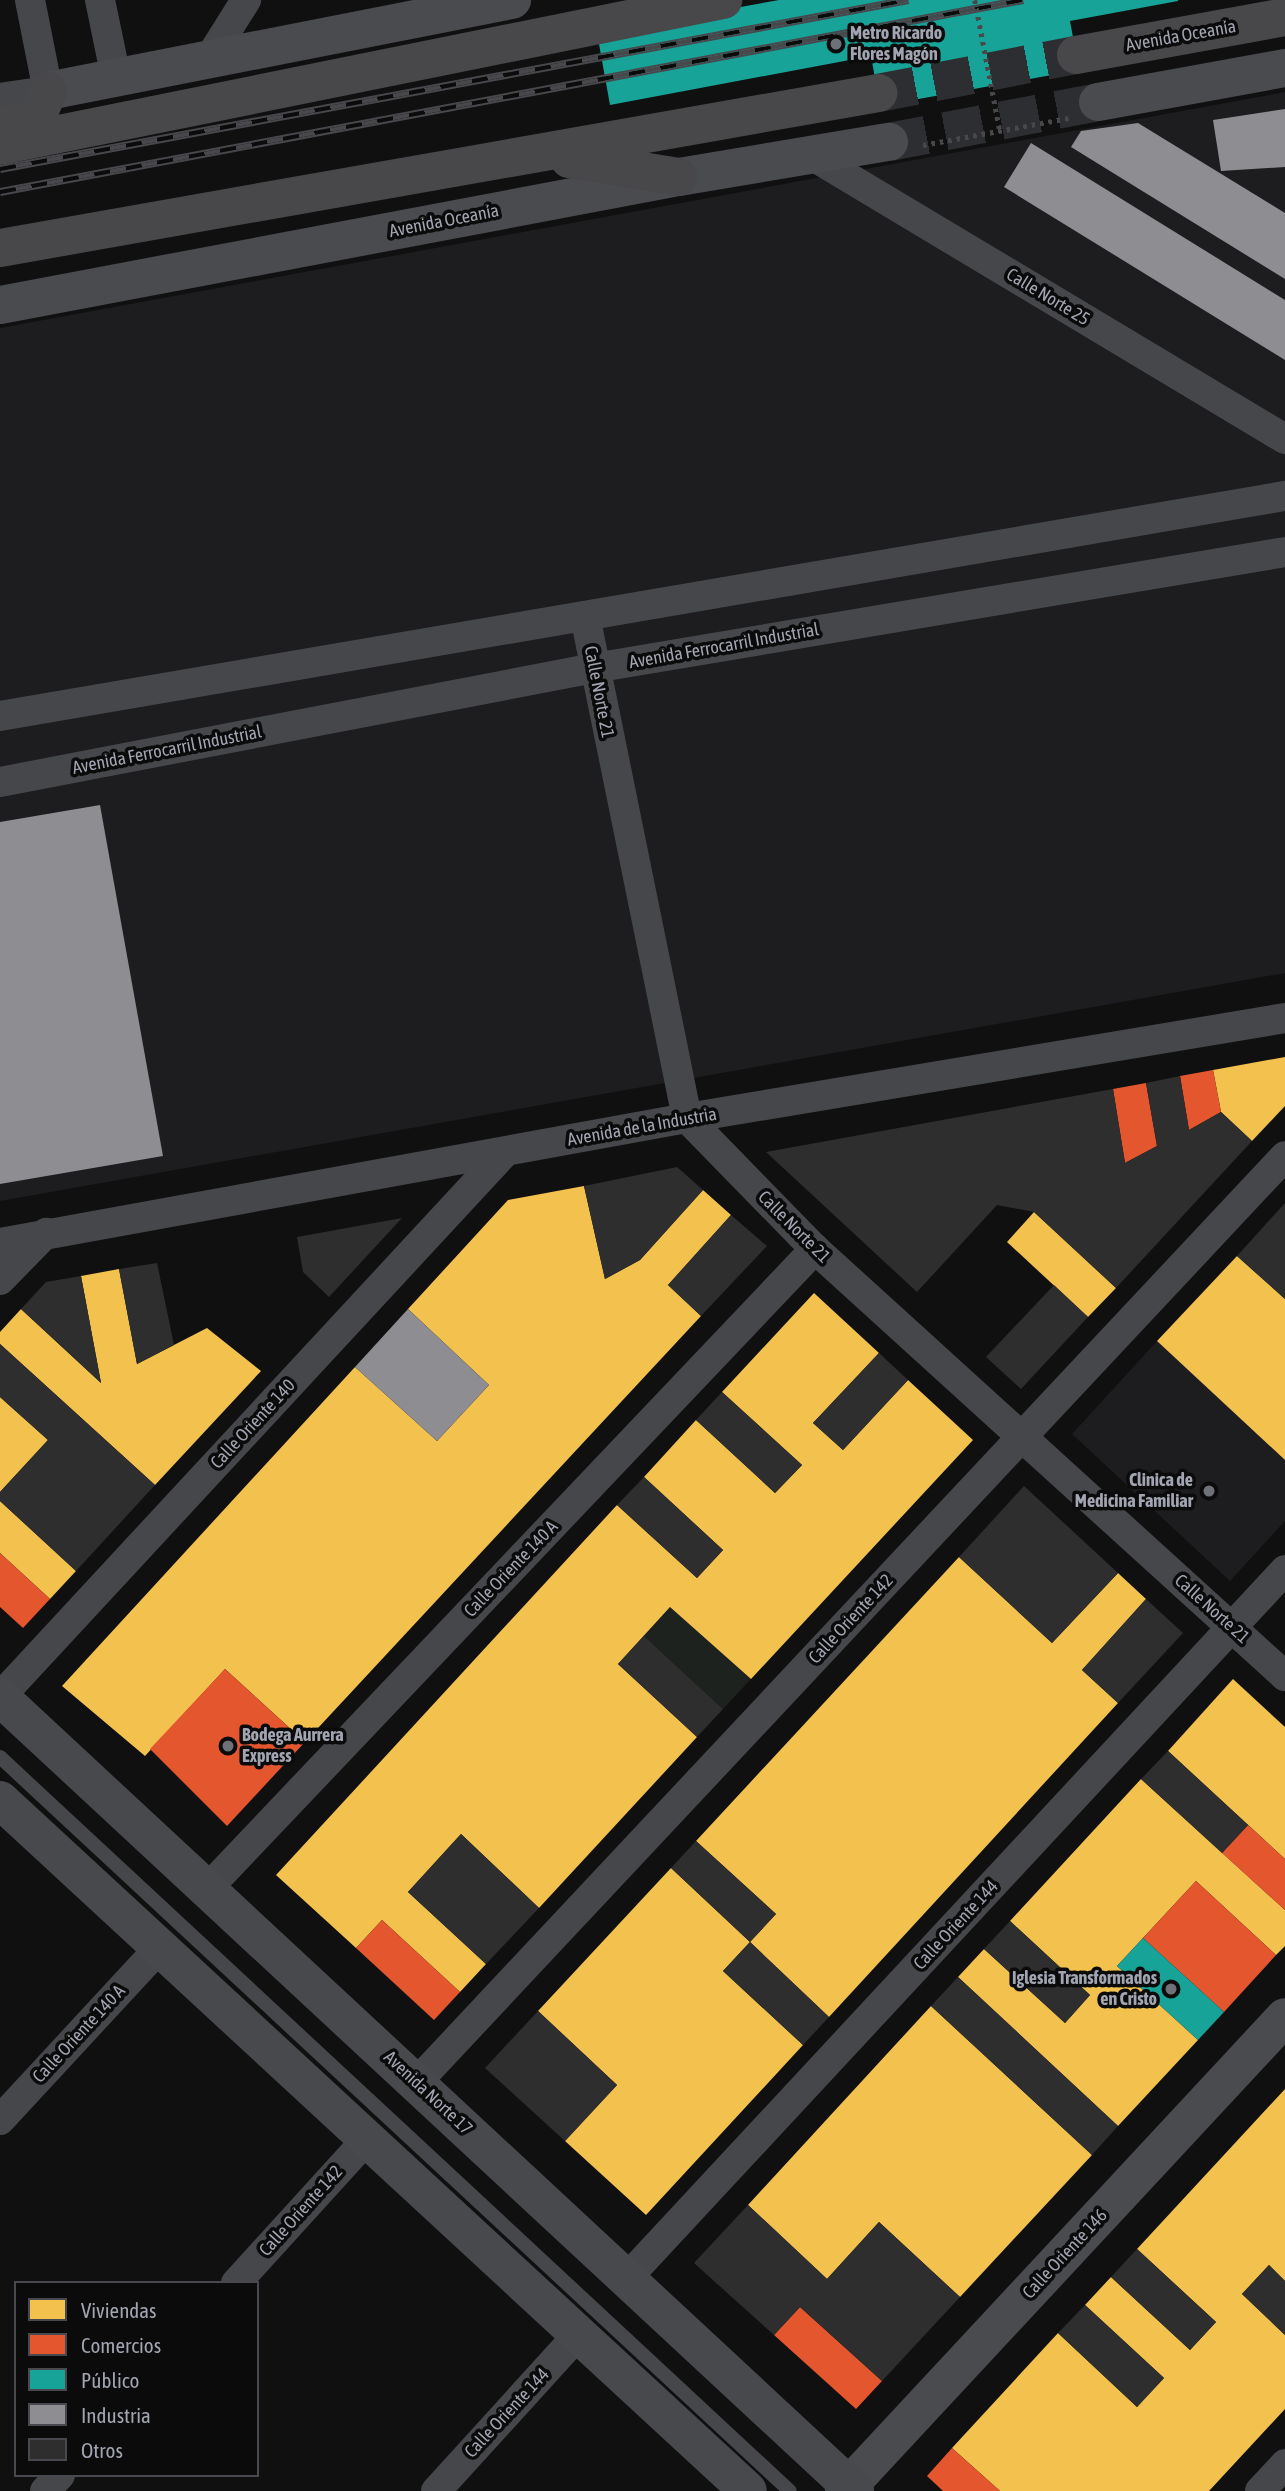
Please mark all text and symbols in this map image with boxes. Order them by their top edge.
street label: Avenida Oceanía [1124,16,1238,56]
place label: Metro Ricardo Flores Magón [850,23,942,66]
marker: Metro Ricardo Flores Magón [828,36,844,52]
street label: Avenida Oceanía [387,200,501,242]
street label: Calle Norte 25 [1002,264,1094,330]
street label: Avenida Ferrocarril Industrial [627,619,821,673]
street label: Calle Norte 21 [580,644,618,740]
street label: Avenida Ferrocarril Industrial [71,721,263,779]
street label: Avenida de la Industria [566,1103,718,1151]
street label: Calle Norte 21 [753,1186,835,1268]
street label: Calle Oriente 140 [206,1375,300,1473]
place label: Clinica de Medicina Familiar [1075,1470,1193,1512]
marker: Clinica de Medicina Familiar [1199,1481,1219,1501]
street label: Calle Oriente 140 A [460,1516,562,1622]
street label: Calle Oriente 142 [804,1570,898,1668]
street label: Calle Norte 21 [1170,1570,1254,1648]
place label: Bodega Aurrera Express [242,1725,344,1768]
marker: Bodega Aurrera Express [220,1738,236,1754]
street label: Calle Oriente 144 [909,1876,1003,1974]
place label: Iglesia Transformados en Cristo [1012,1968,1157,2010]
street label: Calle Oriente 140 A [28,1981,130,2087]
marker: Iglesia Transformados en Cristo [1163,1981,1179,1997]
street label: Avenida Norte 17 [379,2046,477,2140]
street label: Calle Oriente 142 [255,2161,347,2261]
street label: Calle Oriente 146 [1018,2205,1112,2303]
legend [14,2281,259,2477]
text: Viviendas [81,2298,156,2322]
text: Comercios [81,2333,161,2357]
street label: Calle Oriente 144 [460,2364,554,2462]
text: Público [81,2368,139,2392]
text: Industria [81,2403,151,2427]
text: Otros [81,2438,123,2462]

